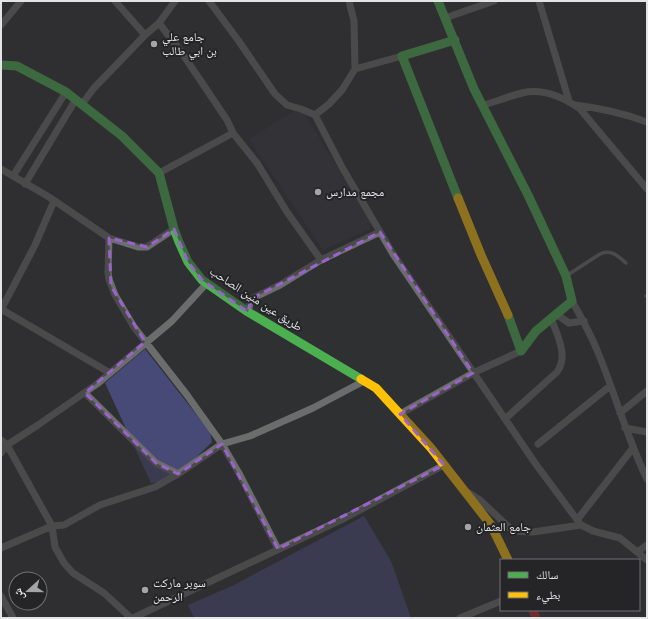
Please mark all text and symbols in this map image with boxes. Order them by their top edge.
place label: جامع علي بن ابي طالب [162,29,217,61]
marker: جامع علي بن ابي طالب [149,39,159,49]
place label: مجمع مدارس [326,184,384,199]
marker: مجمع مدارس [313,187,323,197]
street label: طريق عين منين الصاحب [207,263,306,335]
place label: جامع العثمان [476,519,531,534]
marker: جامع العثمان [463,522,473,532]
legend [500,559,640,611]
text: سالك [536,567,558,582]
north arrow [8,571,48,611]
place label: سوبر ماركت الرحمن [153,575,206,604]
marker: سوبر ماركت الرحمن [140,585,150,595]
text: ش [10,586,28,603]
text: بطيء [536,587,560,605]

